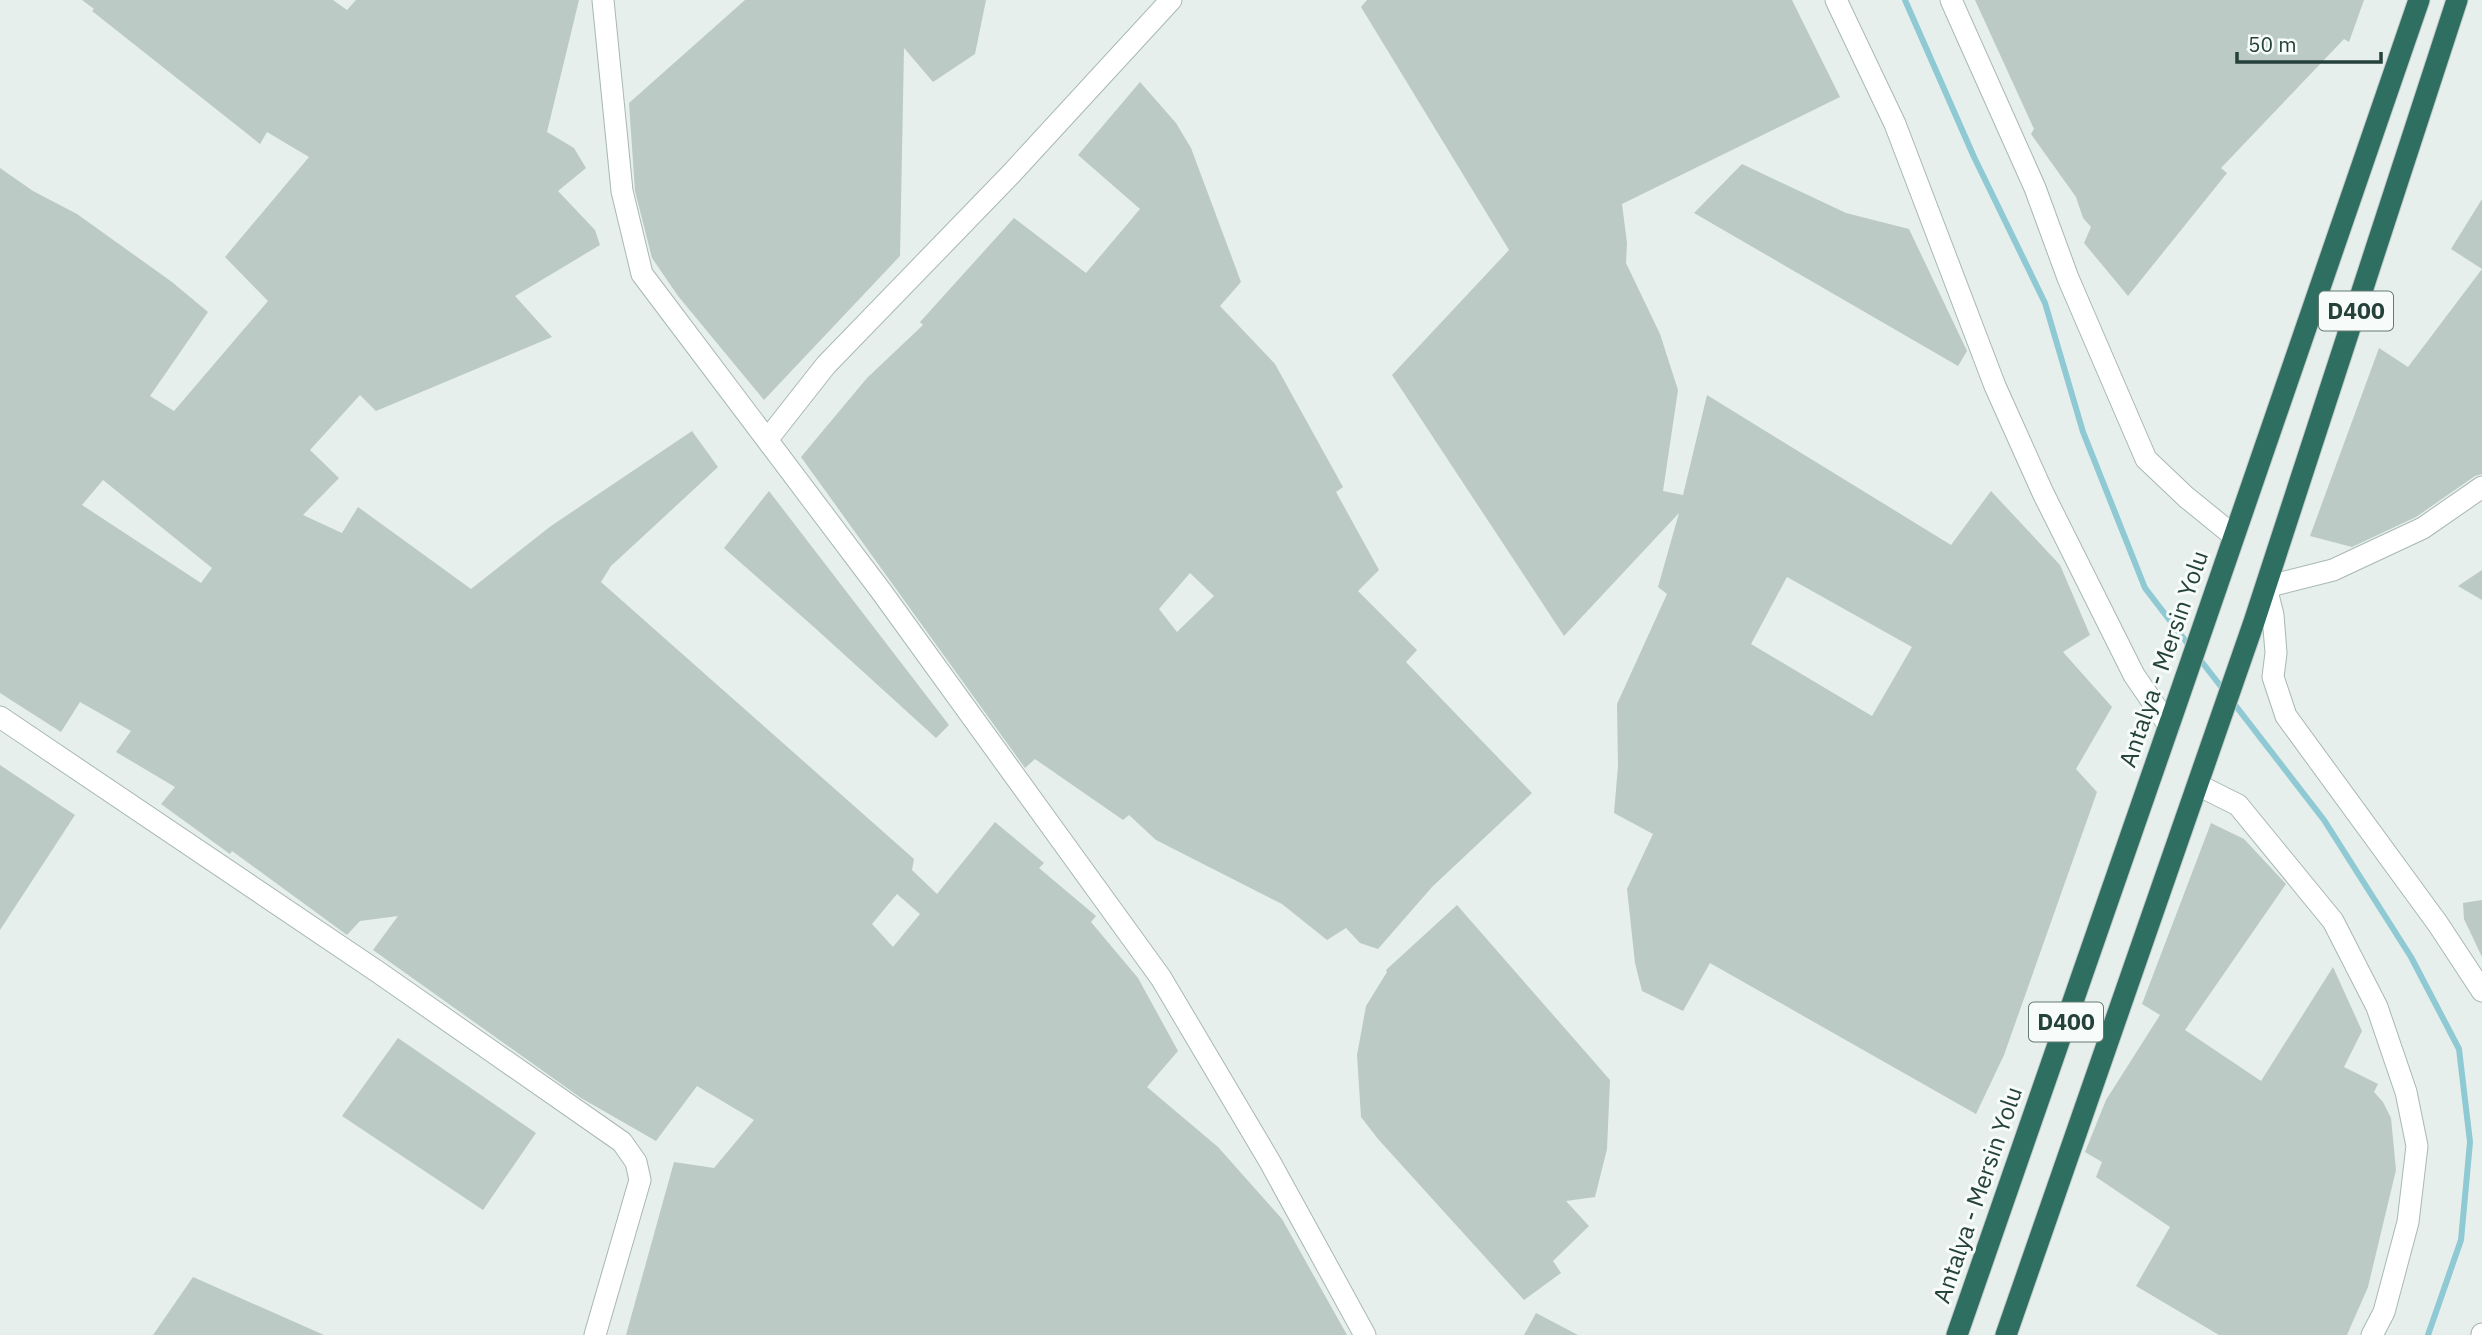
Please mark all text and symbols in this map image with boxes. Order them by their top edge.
scale bar [2237,21,2380,65]
text: 50 m [2248,30,2297,58]
road number: D400 [2319,292,2393,330]
street label: Antalya - Mersin Yolu [2111,546,2215,771]
road number: D400 [2029,1002,2103,1042]
street label: Antalya - Mersin Yolu [1925,1082,2029,1307]

